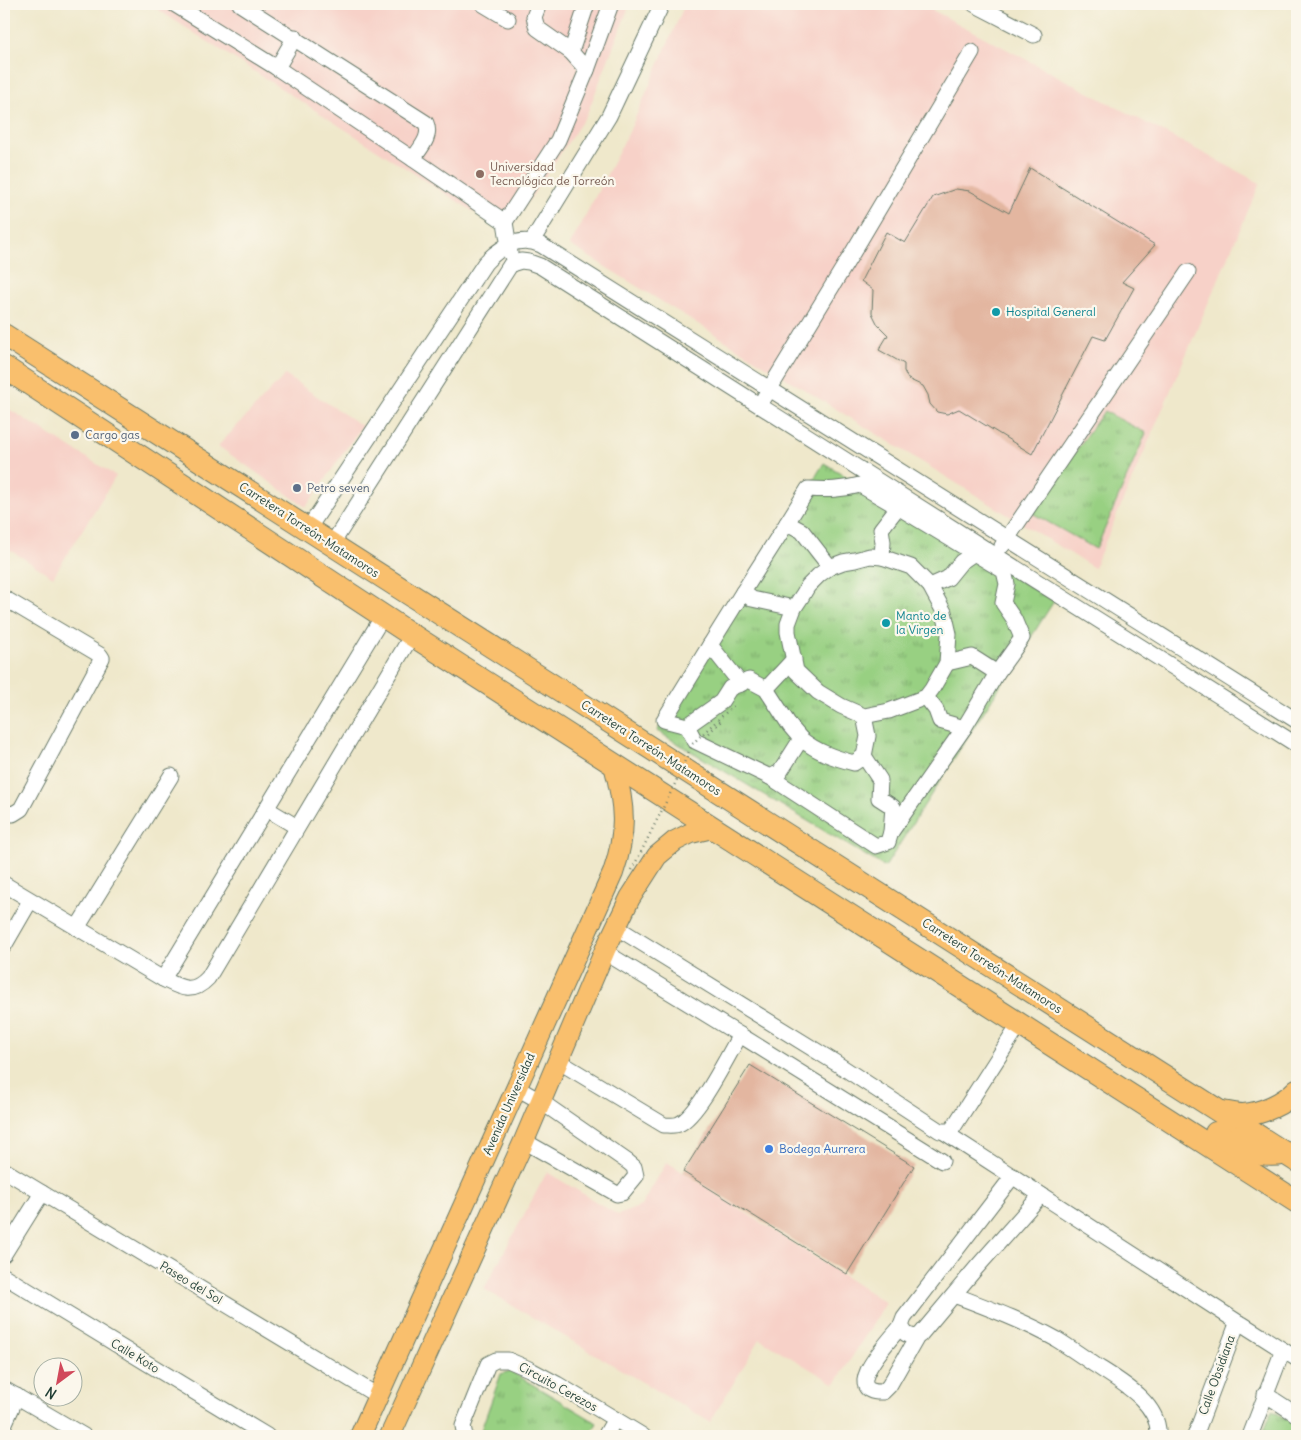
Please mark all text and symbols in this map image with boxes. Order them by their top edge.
place label: Universidad Tecnológica de Torreón [490,159,614,188]
marker: Universidad Tecnológica de Torreón [474,168,486,180]
place label: Hospital General [1006,304,1096,319]
marker: Hospital General [990,306,1002,318]
place label: Cargo gas [85,427,140,442]
marker: Cargo gas [69,429,81,441]
street label: Carretera Torreón-Matamoros [236,479,382,581]
place label: Petro seven [307,480,370,495]
marker: Petro seven [291,482,303,494]
place label: Manto de la Virgen [896,608,946,637]
marker: Manto de la Virgen [880,617,892,629]
street label: Carretera Torreón-Matamoros [578,697,724,799]
street label: Carretera Torreón-Matamoros [919,915,1065,1017]
street label: Avenida Universidad [479,1050,538,1157]
place label: Bodega Aurrera [779,1141,866,1156]
marker: Bodega Aurrera [763,1143,775,1155]
street label: Paseo del Sol [157,1258,225,1307]
street label: Calle Obsidiana [1195,1333,1238,1417]
street label: Calle Koto [108,1335,163,1376]
north arrow [32,1358,82,1408]
street label: Circuito Cerezos [516,1359,600,1414]
text: N [42,1383,60,1403]

